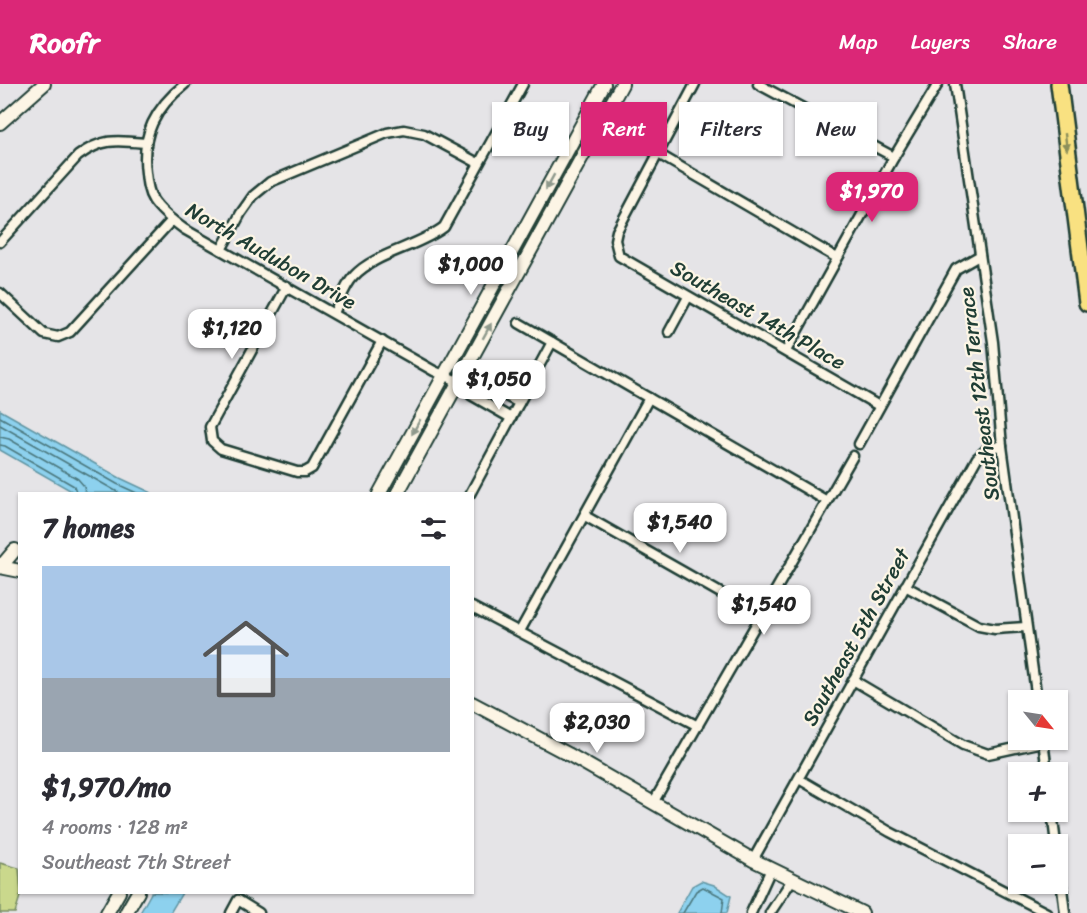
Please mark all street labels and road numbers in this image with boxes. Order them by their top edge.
street label: North Audubon Drive [178,191,364,321]
street label: Southeast 14th Place [663,249,853,381]
street label: Southeast 12th Terrace [947,285,1011,503]
street label: Southeast 5th Street [791,540,922,733]

